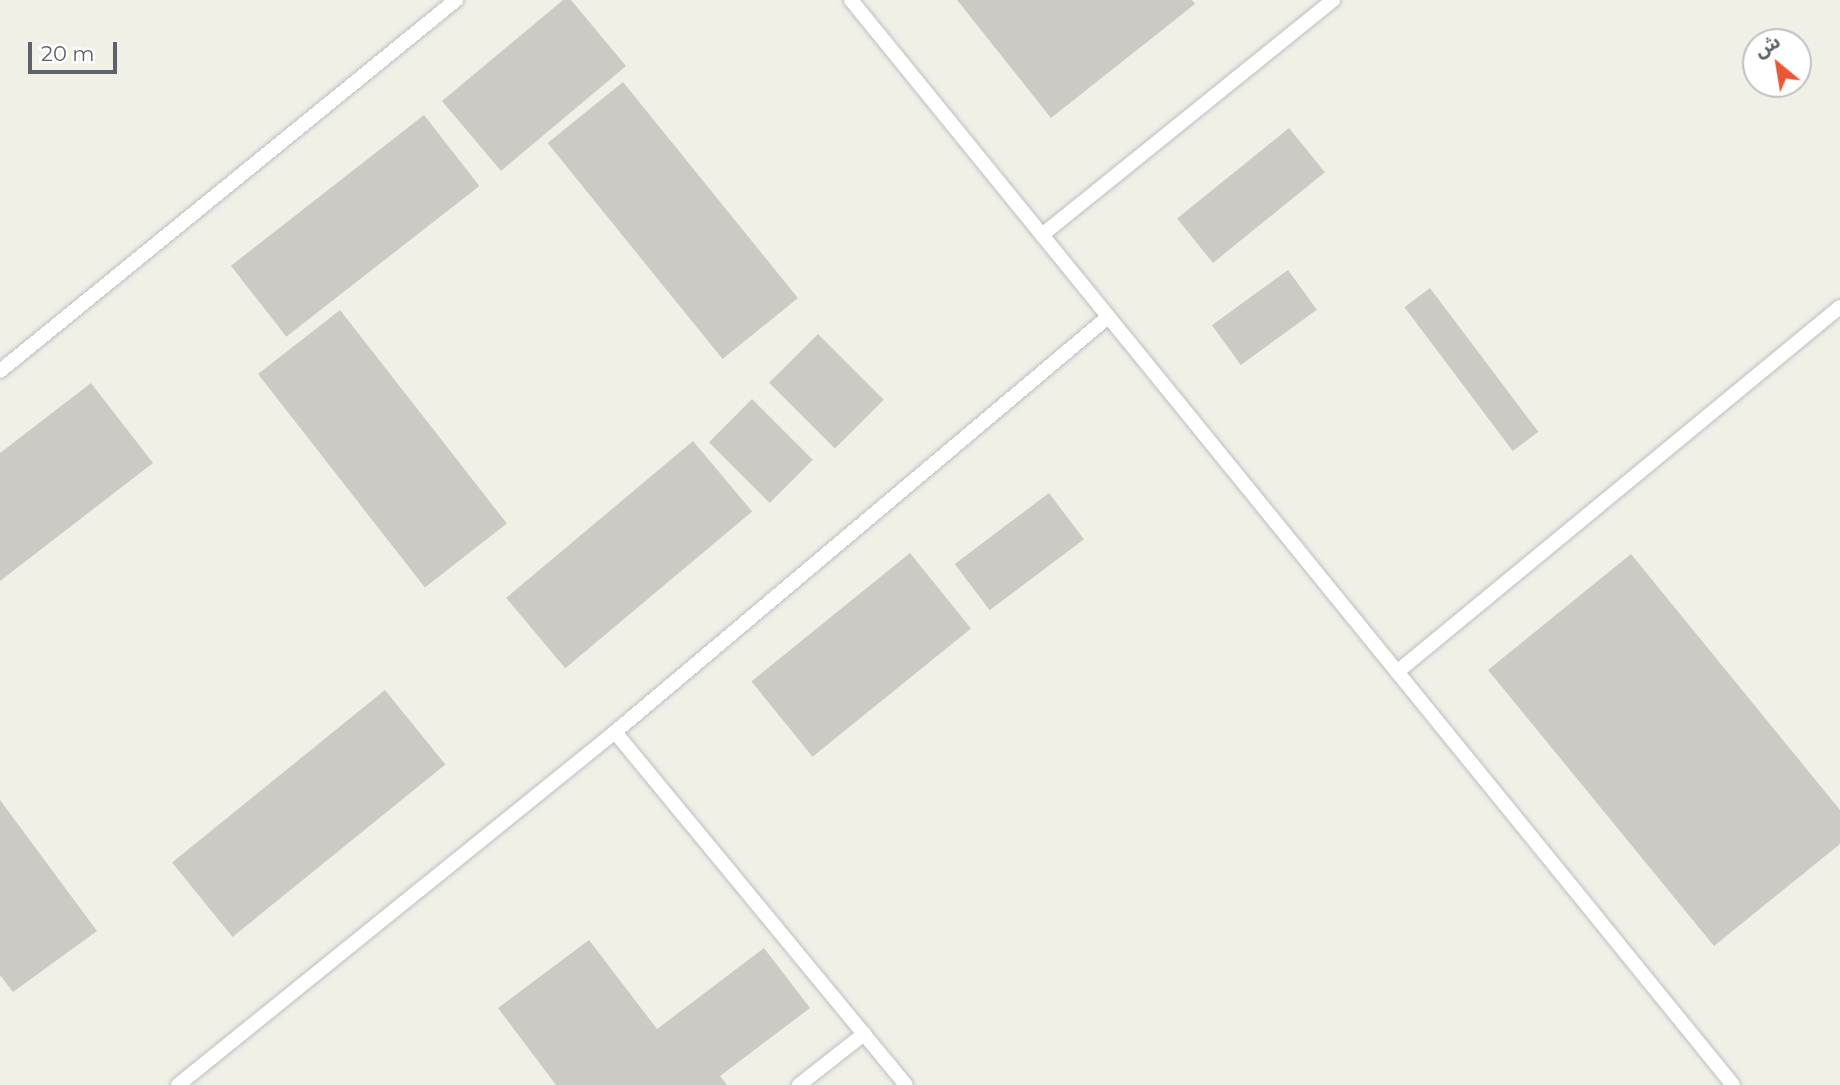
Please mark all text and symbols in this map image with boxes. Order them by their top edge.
scale bar [32,28,121,72]
north arrow [1742,28,1812,98]
text: ش [1750,30,1784,63]
text: 20 m [41,41,95,66]

